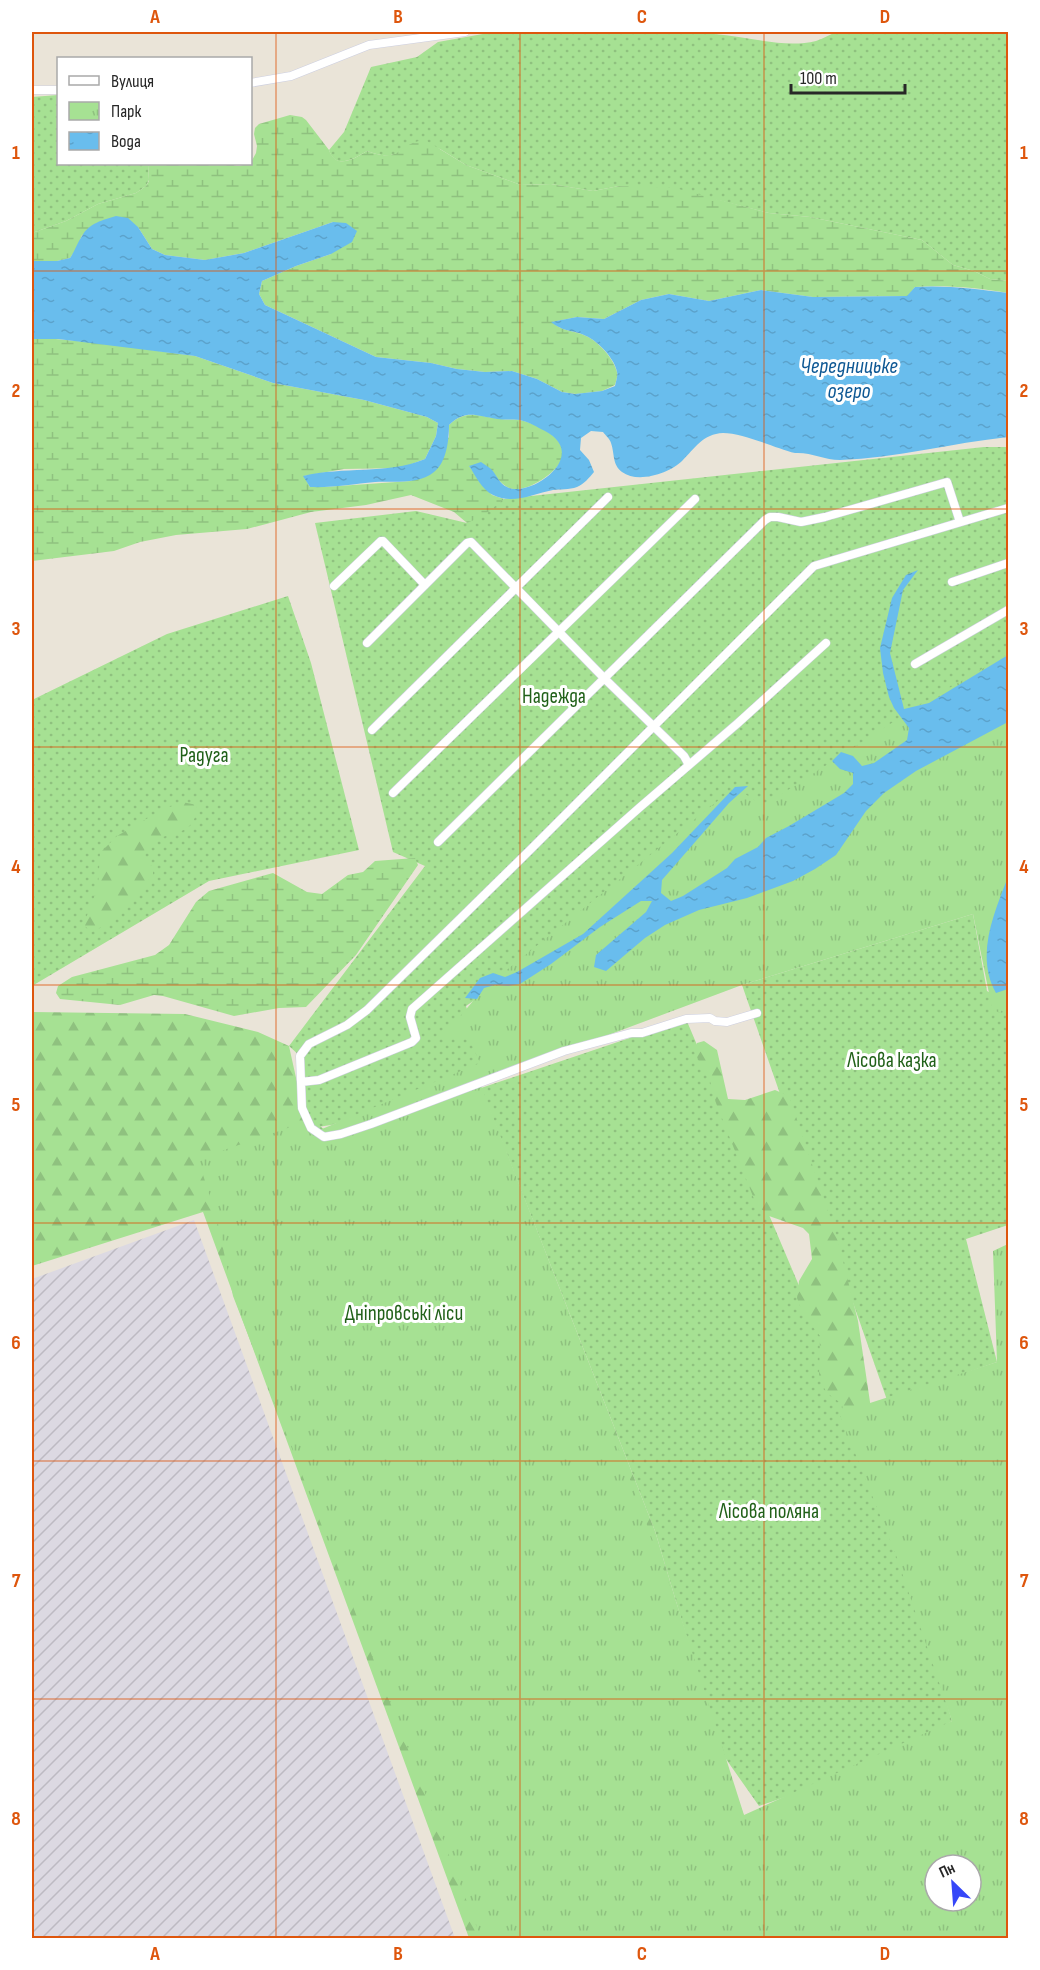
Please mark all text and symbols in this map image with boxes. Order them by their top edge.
text: A [149,5,160,29]
text: B [393,5,403,29]
text: C [637,5,647,29]
text: D [880,5,890,29]
legend [57,57,252,165]
scale bar [791,57,905,95]
text: 100 m [800,68,837,89]
text: Вулиця [111,71,154,92]
text: Парк [111,101,142,122]
text: Вода [111,131,141,152]
text: 1 [12,141,20,165]
text: 1 [1020,141,1028,165]
water label: Чередницьке озеро [800,353,898,405]
text: 2 [12,379,20,403]
text: 2 [1020,379,1028,403]
text: 3 [12,617,21,641]
text: 3 [1020,617,1029,641]
park label: Надежда [522,684,586,709]
park label: Радуга [179,743,229,768]
text: 4 [11,855,21,879]
text: 4 [1019,855,1029,879]
park label: Лісова казка [846,1048,937,1073]
text: 5 [12,1093,21,1117]
text: 5 [1020,1093,1029,1117]
park label: Дніпровські ліси [345,1301,463,1326]
text: 6 [11,1331,21,1355]
text: 6 [1019,1331,1029,1355]
park label: Лісова поляна [718,1499,819,1524]
text: 7 [12,1569,21,1593]
text: 7 [1020,1569,1029,1593]
text: 8 [11,1807,21,1831]
text: 8 [1019,1807,1029,1831]
north arrow [923,1853,983,1913]
text: Пн [936,1859,958,1883]
text: A [149,1942,160,1966]
text: B [393,1942,403,1966]
text: C [637,1942,647,1966]
text: D [880,1942,890,1966]

